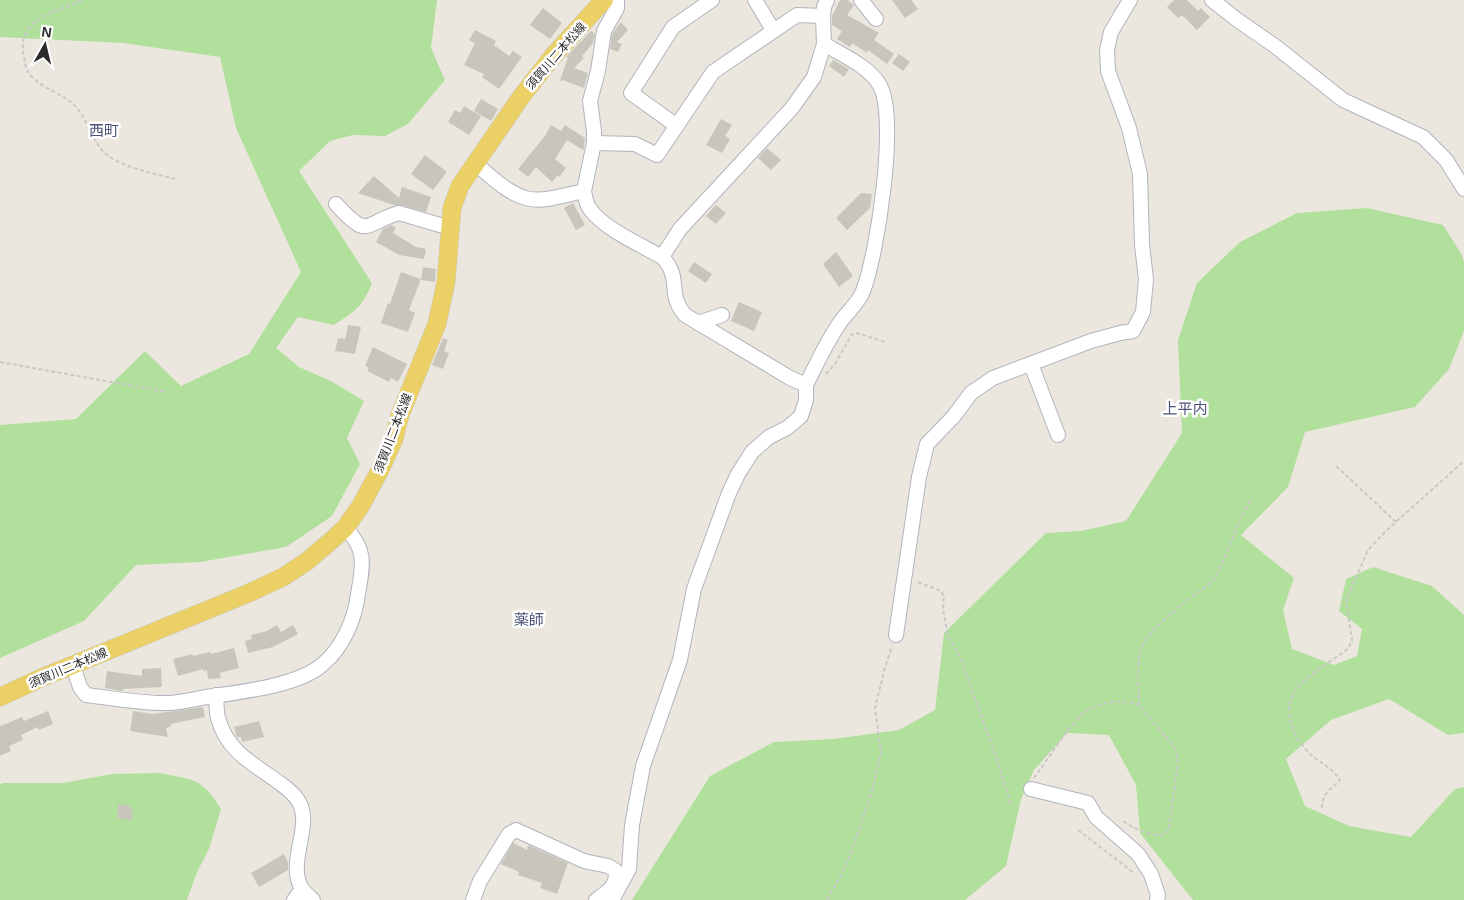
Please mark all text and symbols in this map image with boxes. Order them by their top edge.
north arrow [20,20,70,70]
street label: 須賀川二本松線 [523,20,589,92]
text: N [41,23,53,41]
district label: 西町 [89,122,119,139]
street label: 須賀川二本松線 [371,391,415,475]
district label: 上平内 [1162,400,1208,417]
district label: 薬師 [514,611,544,628]
street label: 須賀川二本松線 [27,645,109,691]

